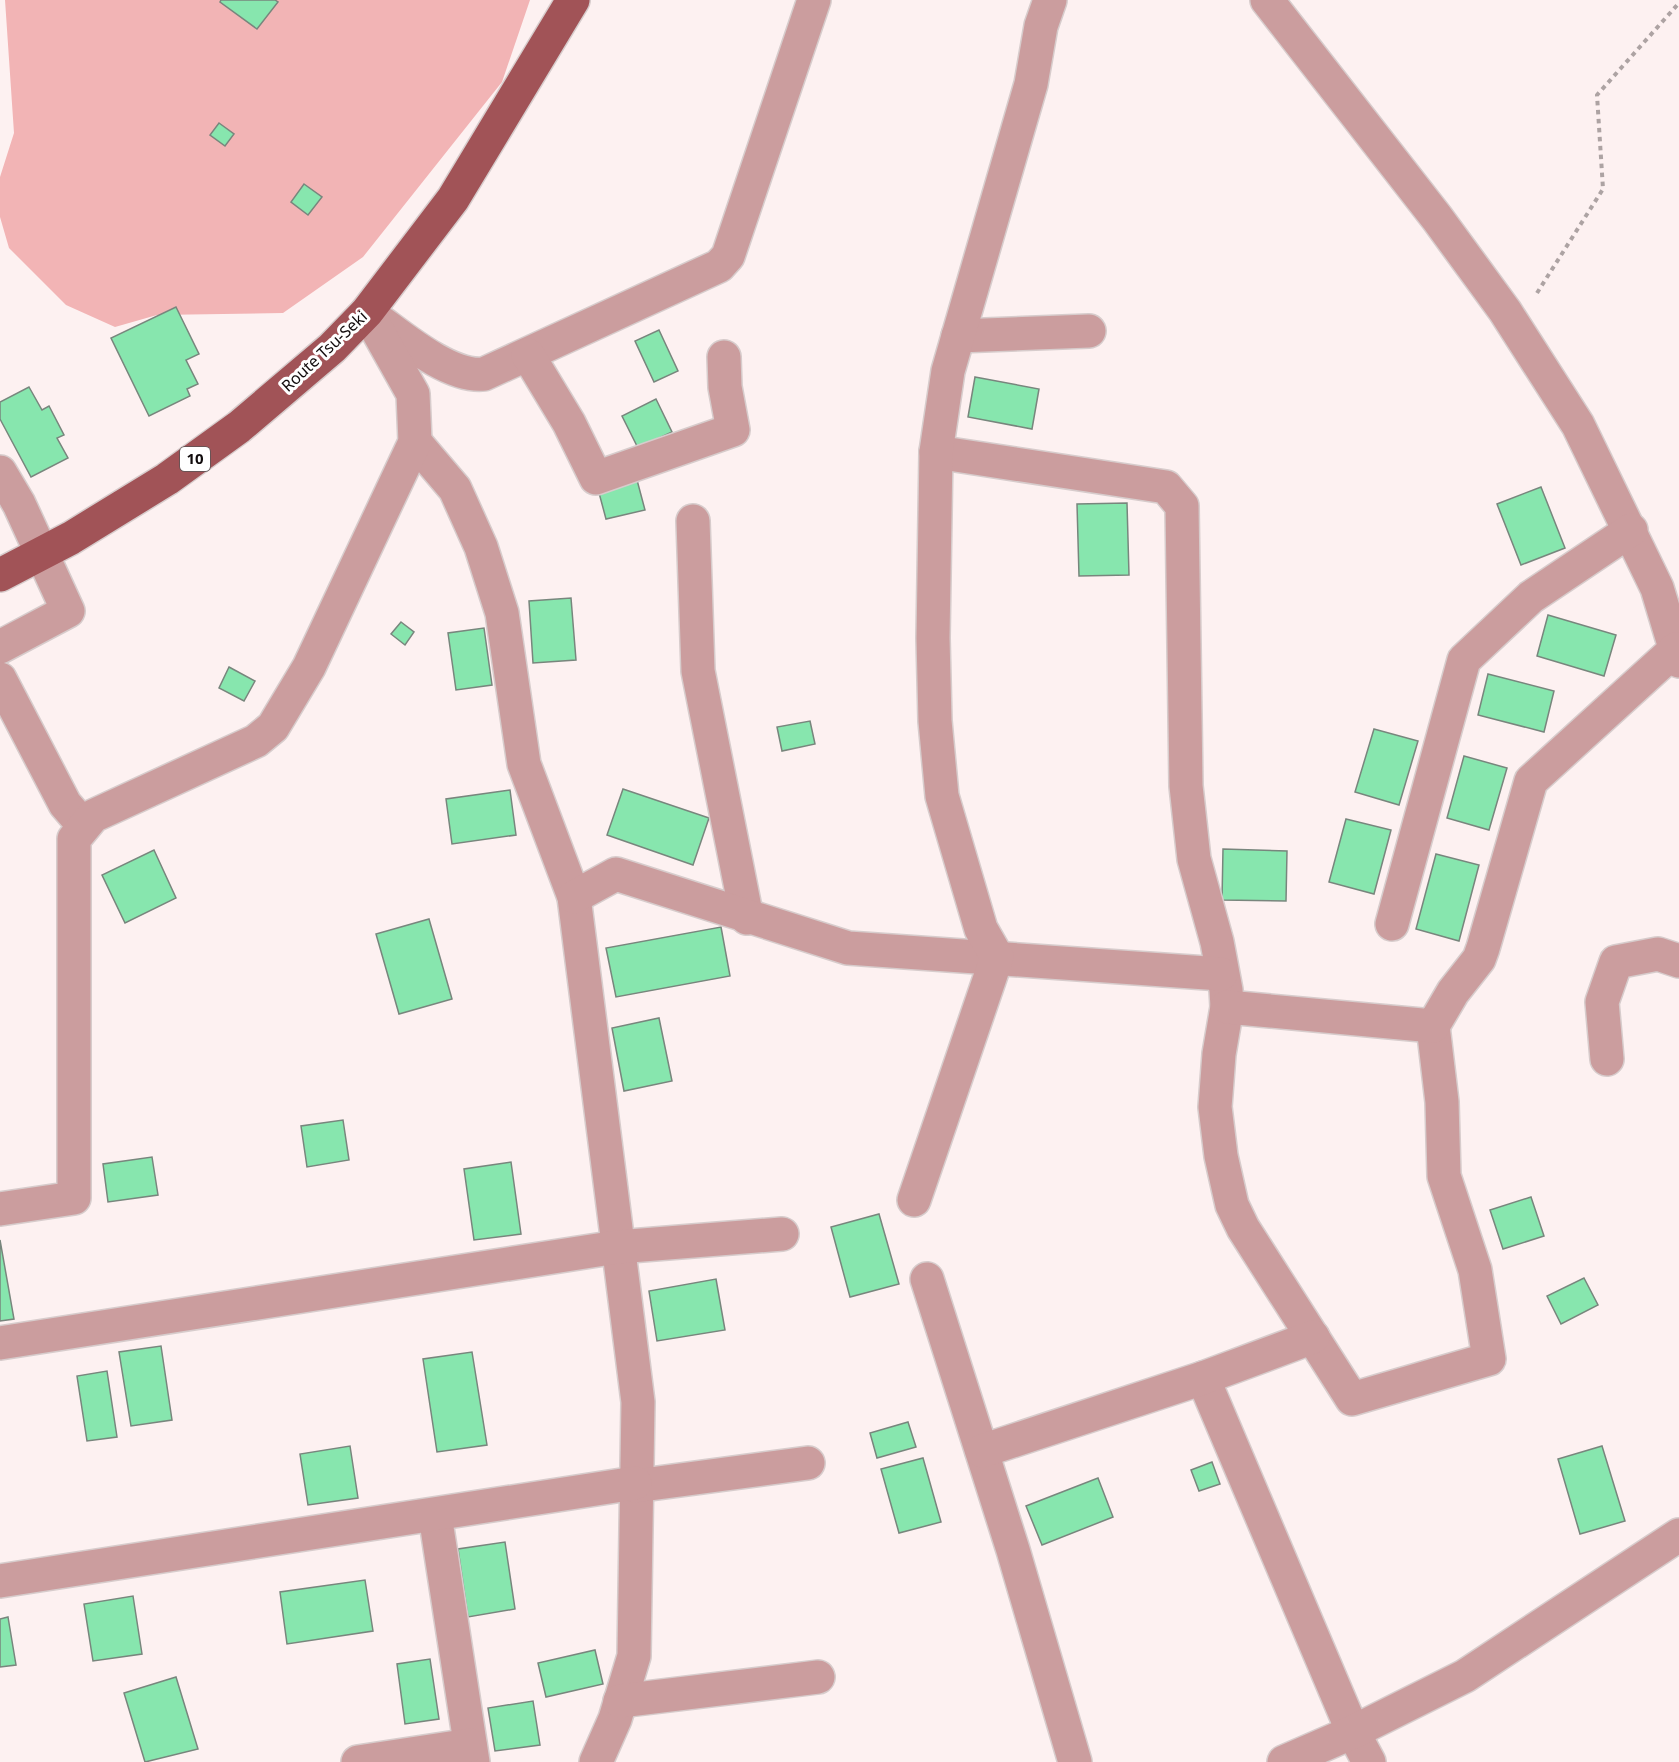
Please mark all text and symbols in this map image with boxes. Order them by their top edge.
street label: Route Tsu-Seki [276,306,372,396]
road number: 10 [180,447,210,471]

